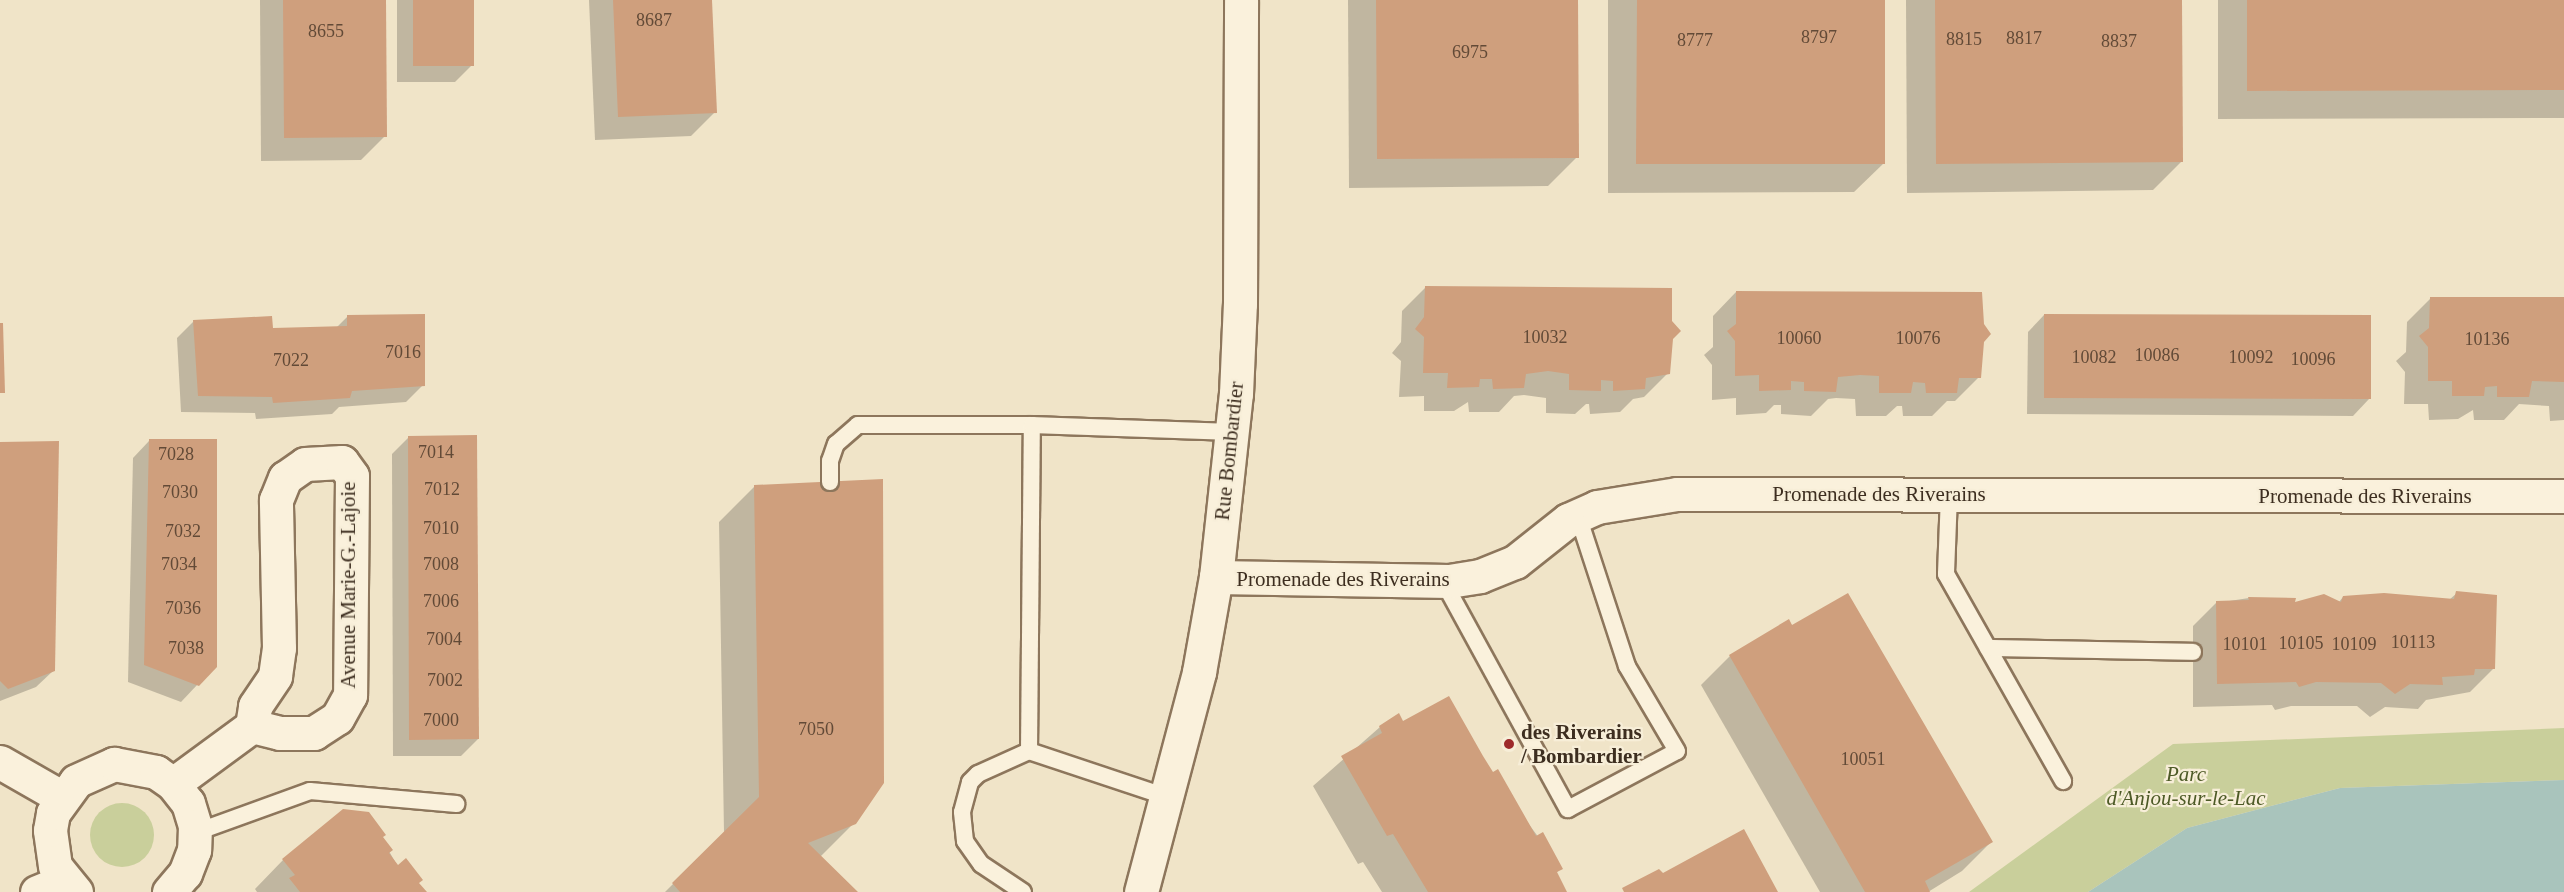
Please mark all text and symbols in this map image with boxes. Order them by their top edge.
house number: 8687 [636,9,672,31]
house number: 8655 [308,20,344,42]
house number: 8797 [1801,26,1837,48]
house number: 8817 [2006,27,2042,49]
house number: 8815 [1946,28,1982,50]
house number: 8777 [1677,29,1713,51]
house number: 8837 [2101,30,2137,52]
house number: 6975 [1452,41,1488,63]
house number: 10032 [1522,326,1568,348]
house number: 10060 [1776,327,1822,349]
house number: 10076 [1896,327,1940,349]
house number: 10136 [2464,328,2510,350]
house number: 7016 [385,341,421,363]
house number: 10086 [2134,344,2180,366]
house number: 10082 [2072,346,2116,368]
house number: 10092 [2228,346,2274,368]
house number: 10096 [2290,348,2336,370]
house number: 7022 [273,349,309,371]
street label: Rue Bombardier [1209,380,1249,522]
house number: 7014 [418,441,454,463]
house number: 7028 [158,443,194,465]
house number: 7012 [424,478,460,500]
house number: 7030 [162,481,198,503]
street label: Avenue Marie-G.-Lajoie [335,481,361,689]
street label: Promenade des Riverains [1772,481,1986,507]
street label: Promenade des Riverains [2258,483,2472,509]
house number: 7010 [423,517,459,539]
house number: 7032 [165,520,201,542]
house number: 7034 [161,553,197,575]
house number: 7008 [423,553,459,575]
street label: Promenade des Riverains [1236,566,1450,592]
house number: 7006 [423,590,459,612]
house number: 7036 [165,597,201,619]
house number: 7004 [426,628,462,650]
house number: 10113 [2391,631,2435,653]
house number: 10105 [2278,632,2324,654]
house number: 10101 [2222,633,2268,655]
house number: 10109 [2332,633,2376,655]
house number: 7038 [168,637,204,659]
house number: 7002 [427,669,463,691]
house number: 7000 [423,709,459,731]
house number: 7050 [798,718,834,740]
place label: des Riverains / Bombardier [1521,719,1642,769]
marker: des Riverains / Bombardier [1502,737,1516,751]
house number: 10051 [1840,748,1886,770]
park label: Parc d'Anjou-sur-le-Lac [2106,761,2266,811]

